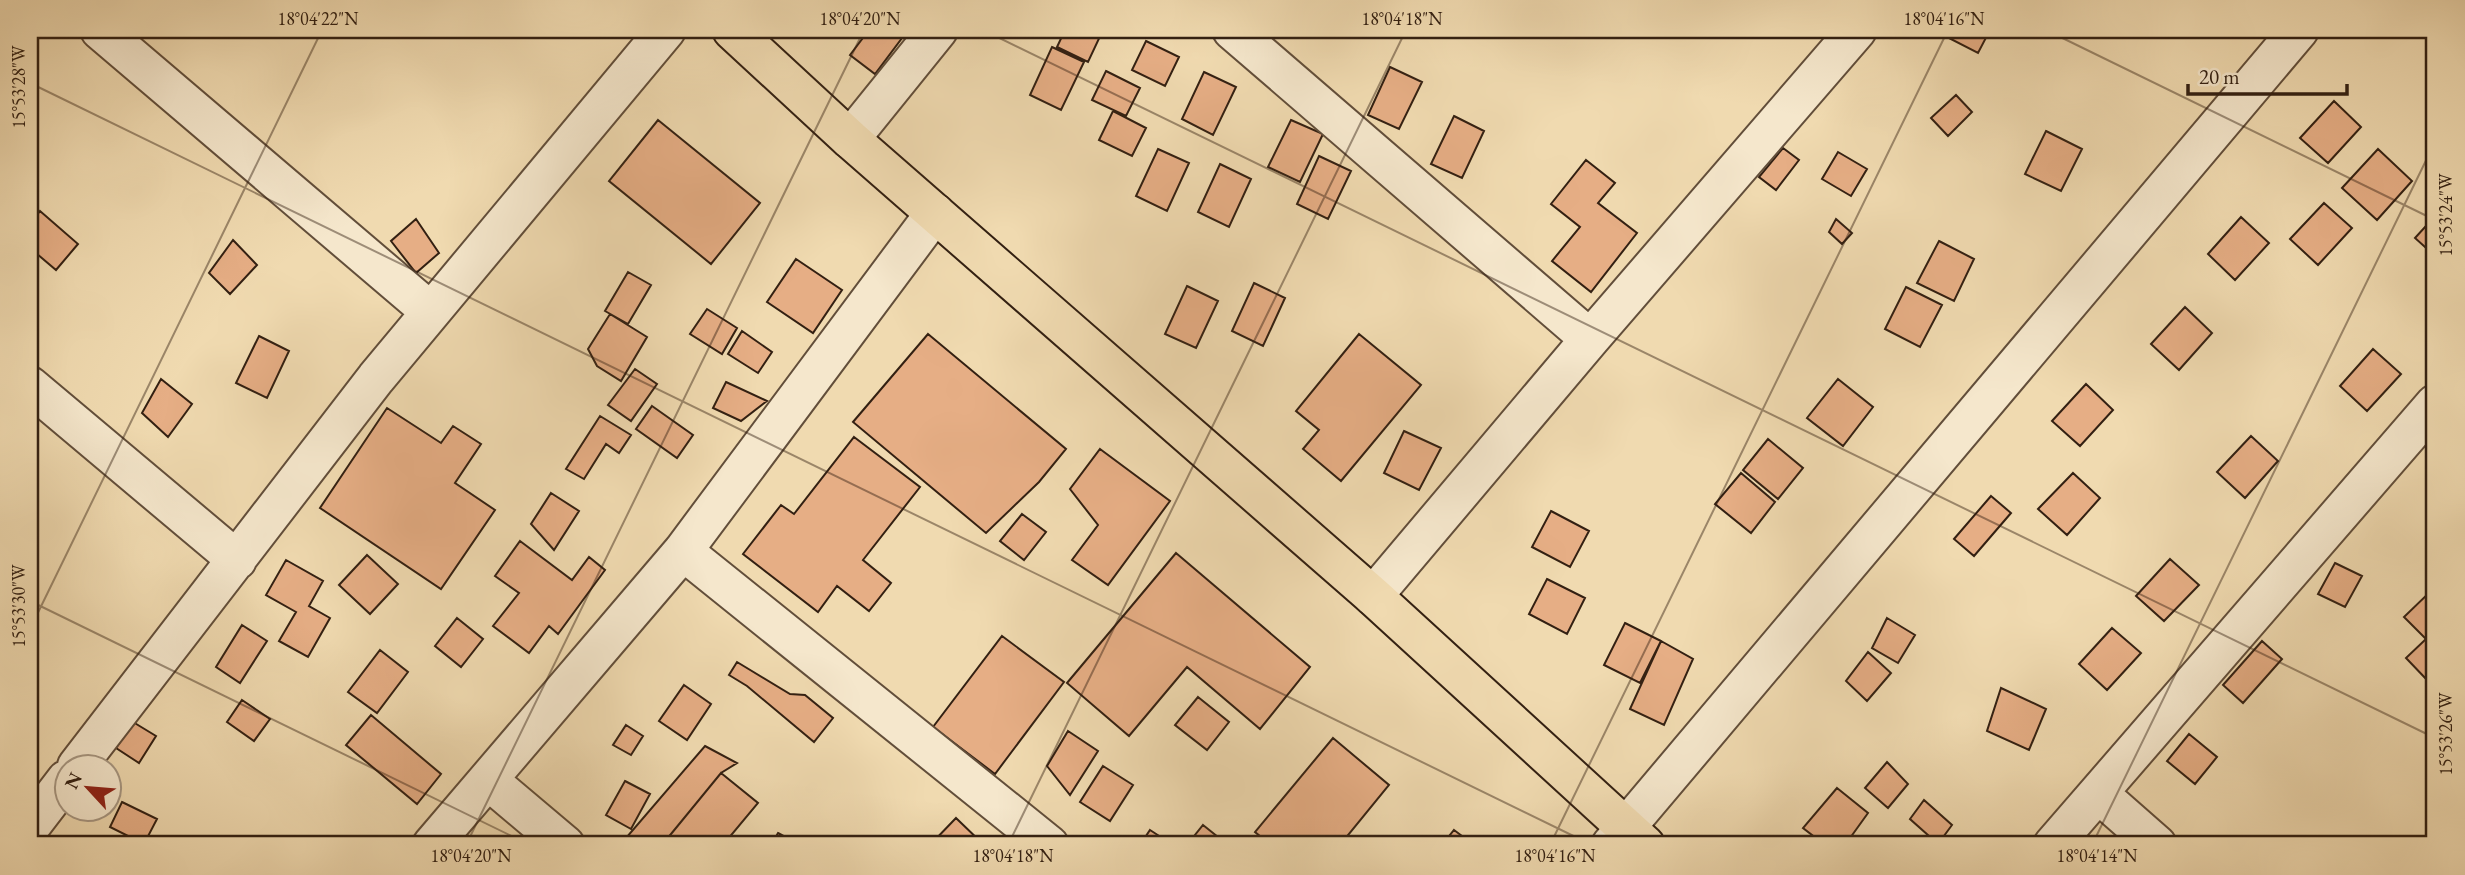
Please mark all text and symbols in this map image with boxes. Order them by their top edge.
text: 18°04'22"N [278,7,359,30]
text: 18°04'20"N [820,7,901,30]
text: 18°04'18"N [1362,7,1443,30]
text: 18°04'16"N [1904,7,1985,30]
text: 15°53'28"W [7,45,30,129]
scale bar [2188,52,2348,96]
text: 20 m [2199,63,2240,90]
text: 15°53'24"W [2434,173,2457,257]
text: 15°53'30"W [7,564,30,648]
text: 15°53'26"W [2434,692,2457,776]
north arrow [52,752,122,822]
text: N [59,768,88,793]
text: 18°04'20"N [431,844,512,867]
text: 18°04'18"N [973,844,1054,867]
text: 18°04'16"N [1515,844,1596,867]
text: 18°04'14"N [2057,844,2138,867]

